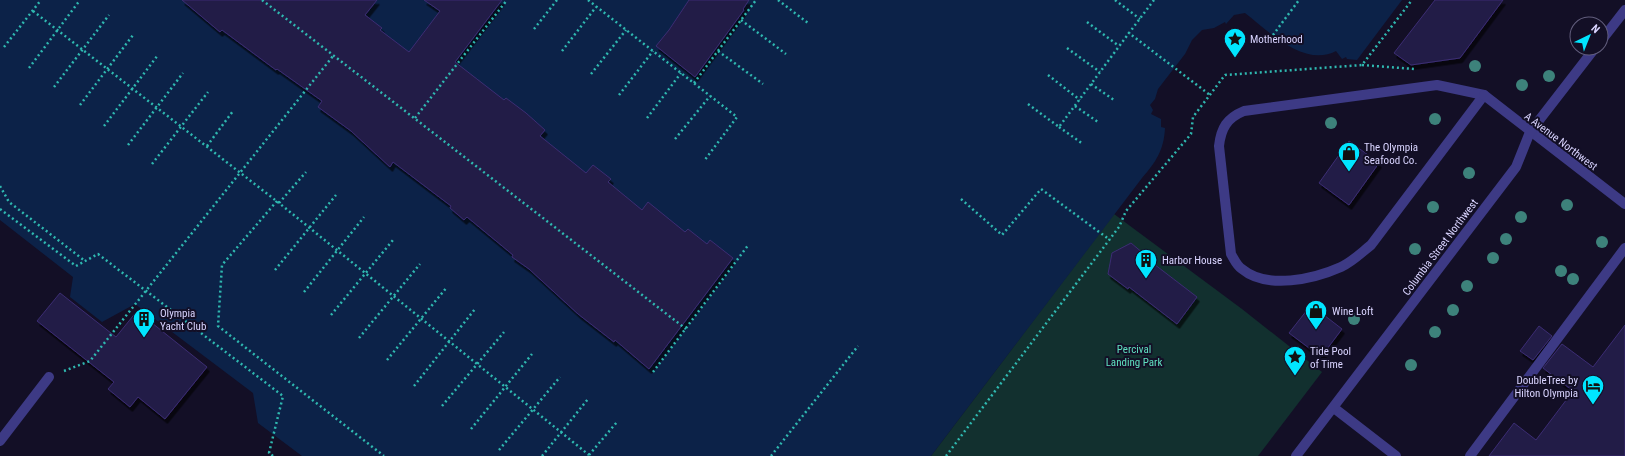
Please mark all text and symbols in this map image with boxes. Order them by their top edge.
north arrow [1569,16,1609,56]
text: N [1589,22,1603,36]
place icon: Motherhood [1222,26,1248,59]
place label: Motherhood [1250,33,1303,46]
street label: A Avenue Northwest [1522,110,1600,173]
shop icon: The Olympia Seafood Co. [1336,140,1362,173]
place label: The Olympia Seafood Co. [1364,141,1418,167]
street label: Columbia Street Northwest [1400,197,1481,298]
building icon: Harbor House [1133,247,1159,280]
place label: Harbor House [1162,254,1222,267]
shop icon: Wine Loft [1303,298,1329,331]
place label: Wine Loft [1332,305,1373,318]
building icon: Olympia Yacht Club [131,306,157,339]
place label: Olympia Yacht Club [160,307,206,333]
park label: Percival Landing Park [1106,343,1162,369]
place icon: Tide Pool of Time [1282,344,1308,377]
place label: Tide Pool of Time [1310,345,1351,371]
hotel icon: DoubleTree by Hilton Olympia [1580,373,1606,406]
place label: DoubleTree by Hilton Olympia [1514,374,1578,400]

